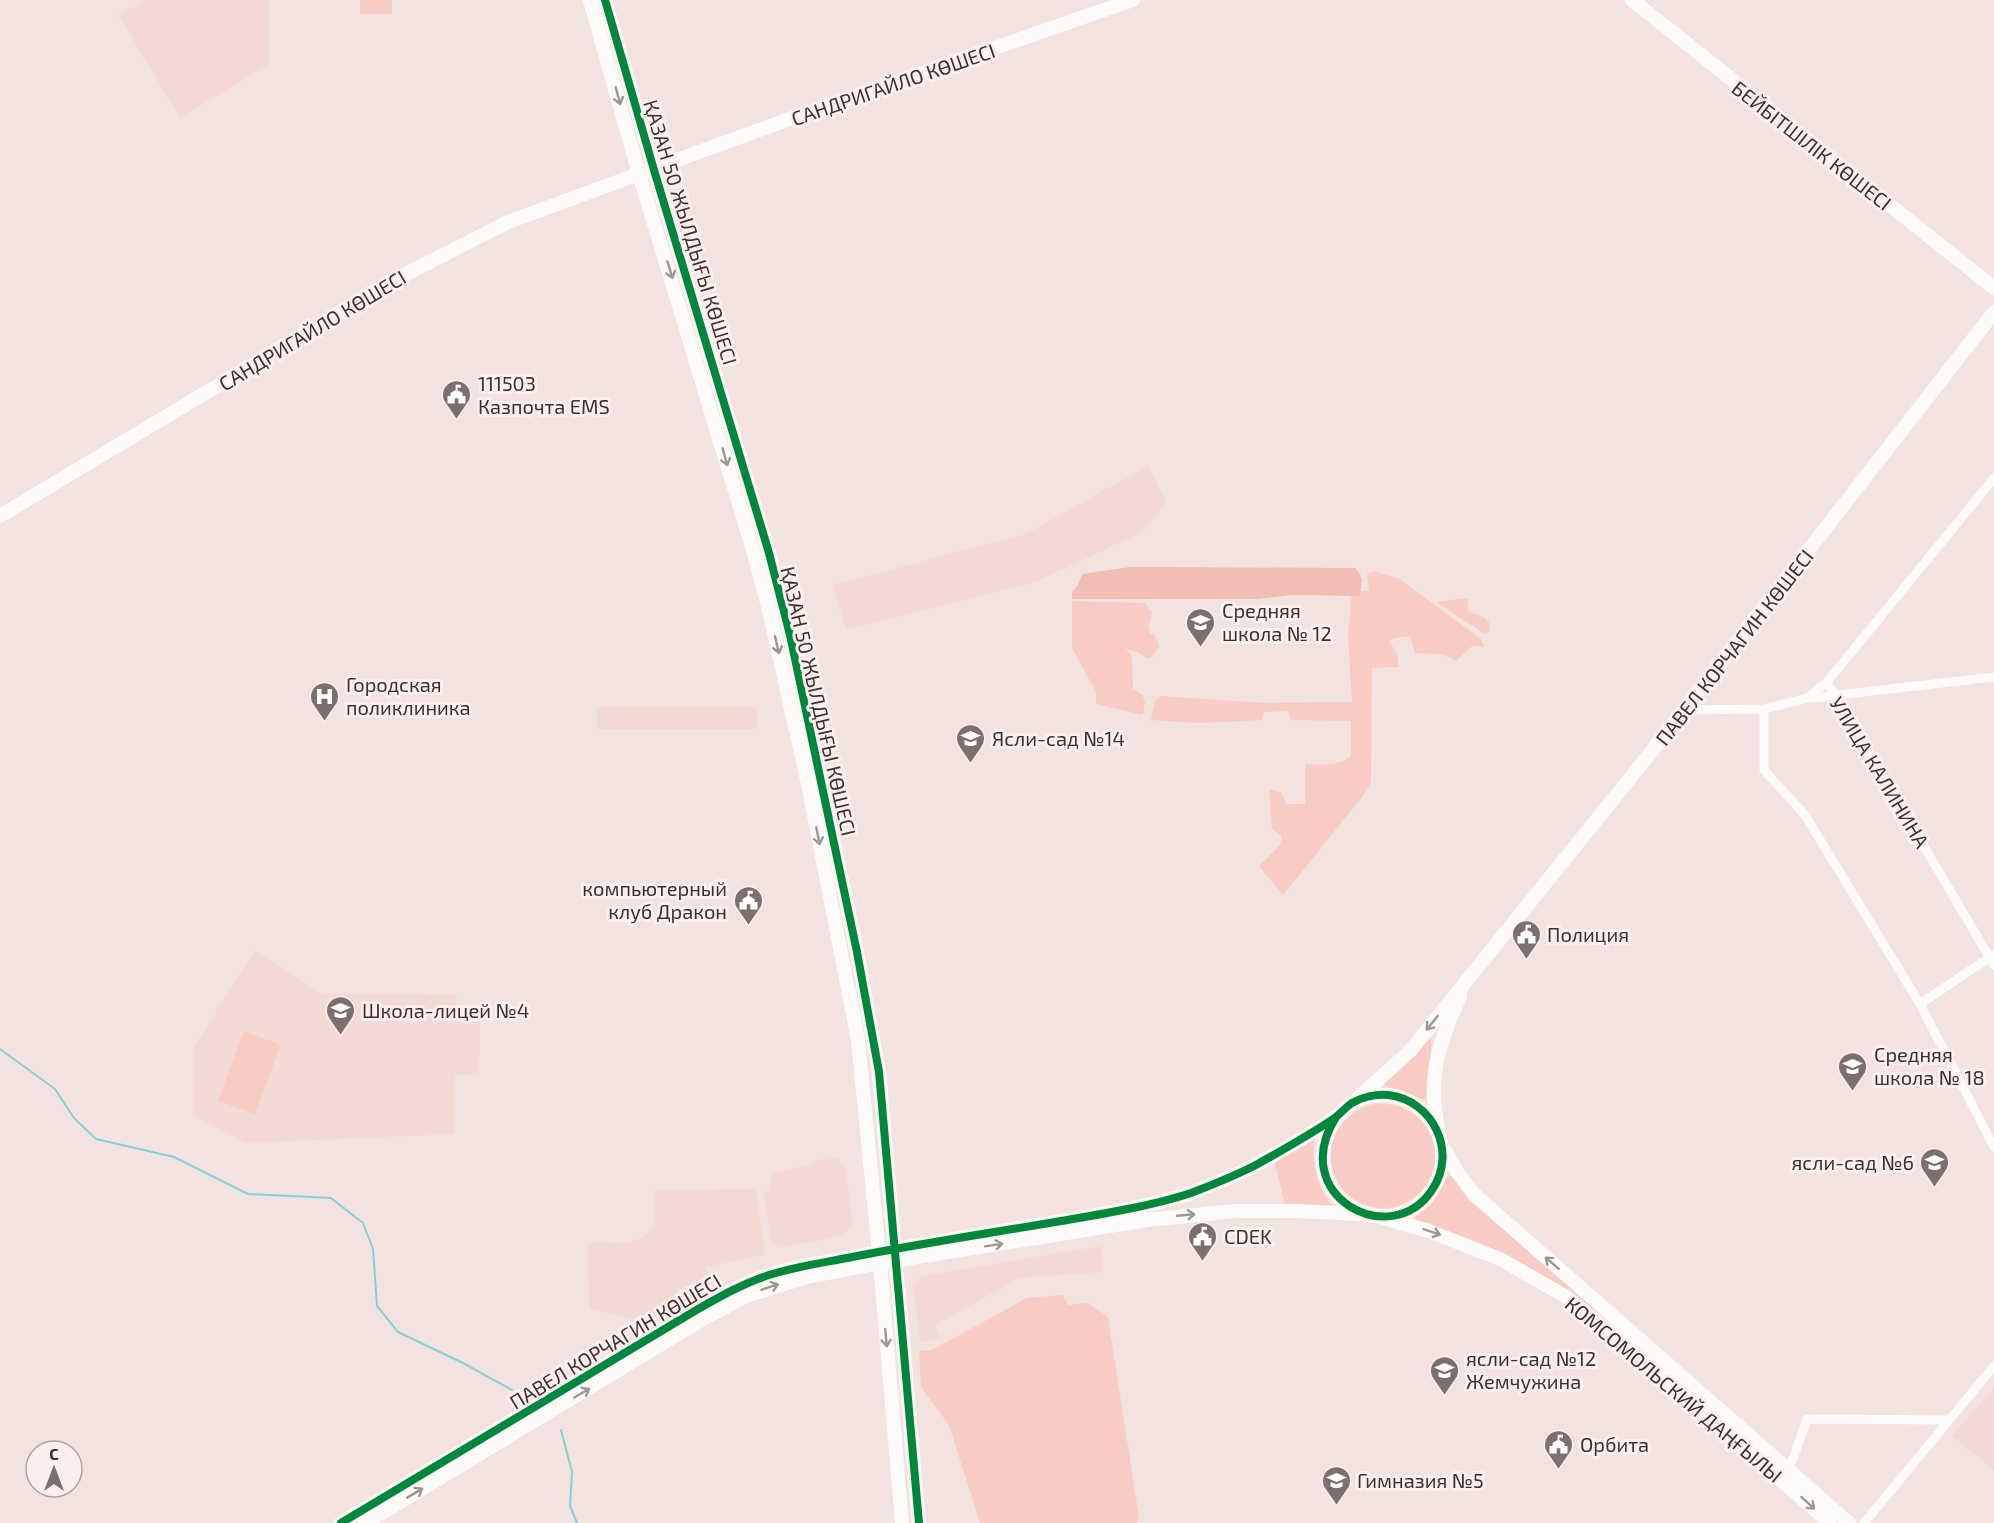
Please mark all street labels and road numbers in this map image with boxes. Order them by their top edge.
street label: САНДРИГАЙЛО КӨШЕСІ [788,38,998,130]
street label: БЕЙБІТШІЛІК КӨШЕСІ [1727,75,1897,215]
street label: ҚАЗАН 50 ЖЫЛДЫҒЫ КӨШЕСІ [639,97,743,367]
street label: САНДРИГАЙЛО КӨШЕСІ [214,265,410,395]
street label: ПАВЕЛ КОРЧАГИН КӨШЕСІ [1650,544,1818,750]
street label: ҚАЗАН 50 ЖЫЛДЫҒЫ КӨШЕСІ [776,564,862,838]
street label: УЛИЦА КАЛИНИНА [1825,692,1935,852]
street label: ПАВЕЛ КОРЧАГИН КӨШЕСІ [505,1268,725,1414]
street label: КОМСОМОЛЬСКИЙ ДАҢҒЫЛЫ [1561,1291,1787,1487]

